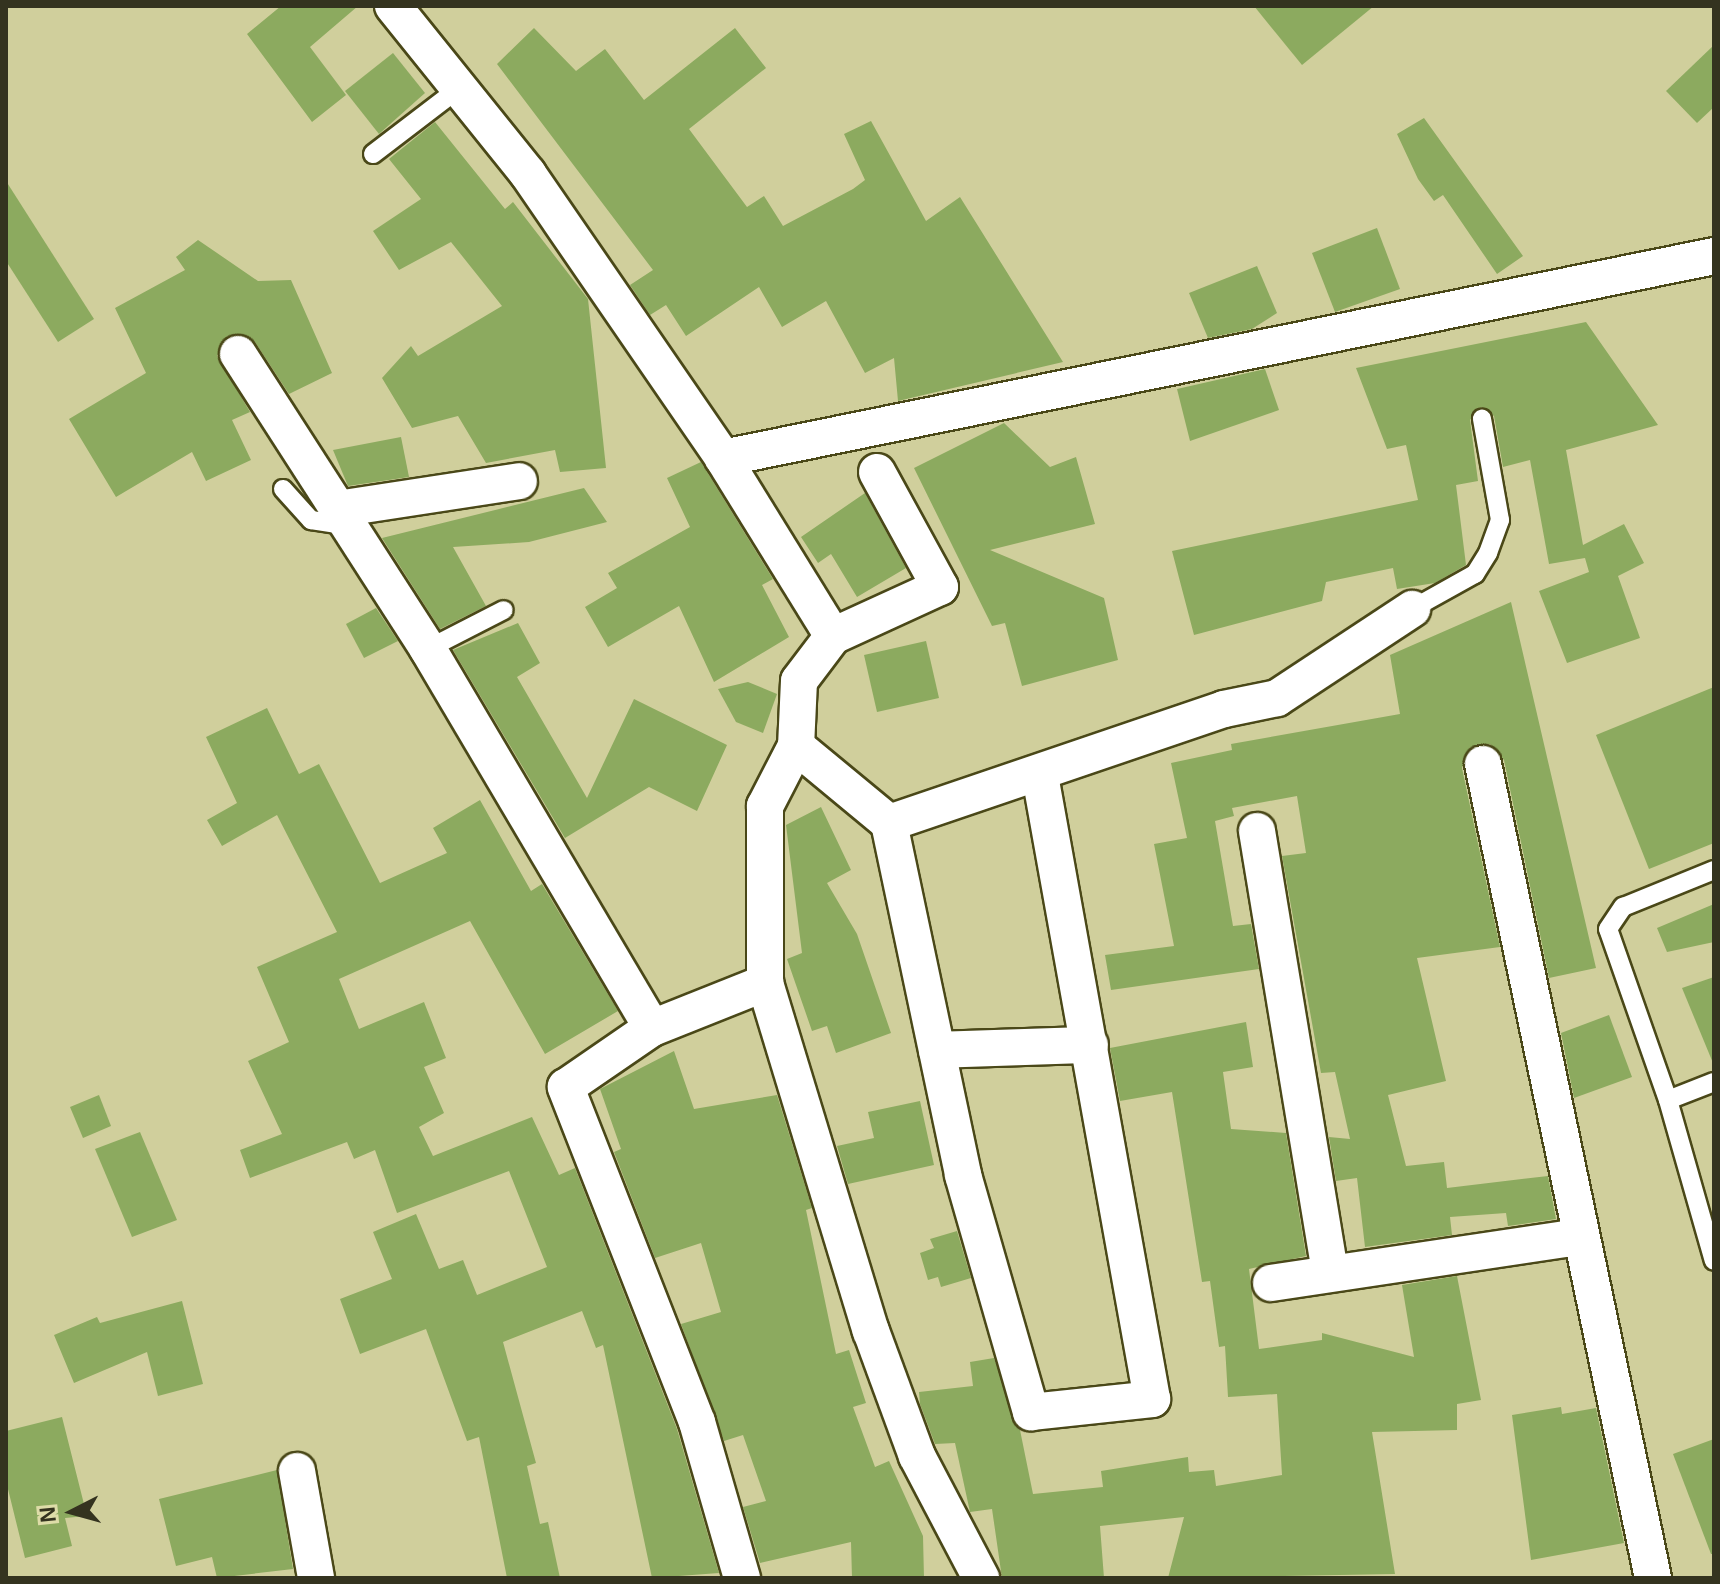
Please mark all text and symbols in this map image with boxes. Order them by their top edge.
north arrow [32,1472,112,1552]
text: N [34,1505,61,1524]

